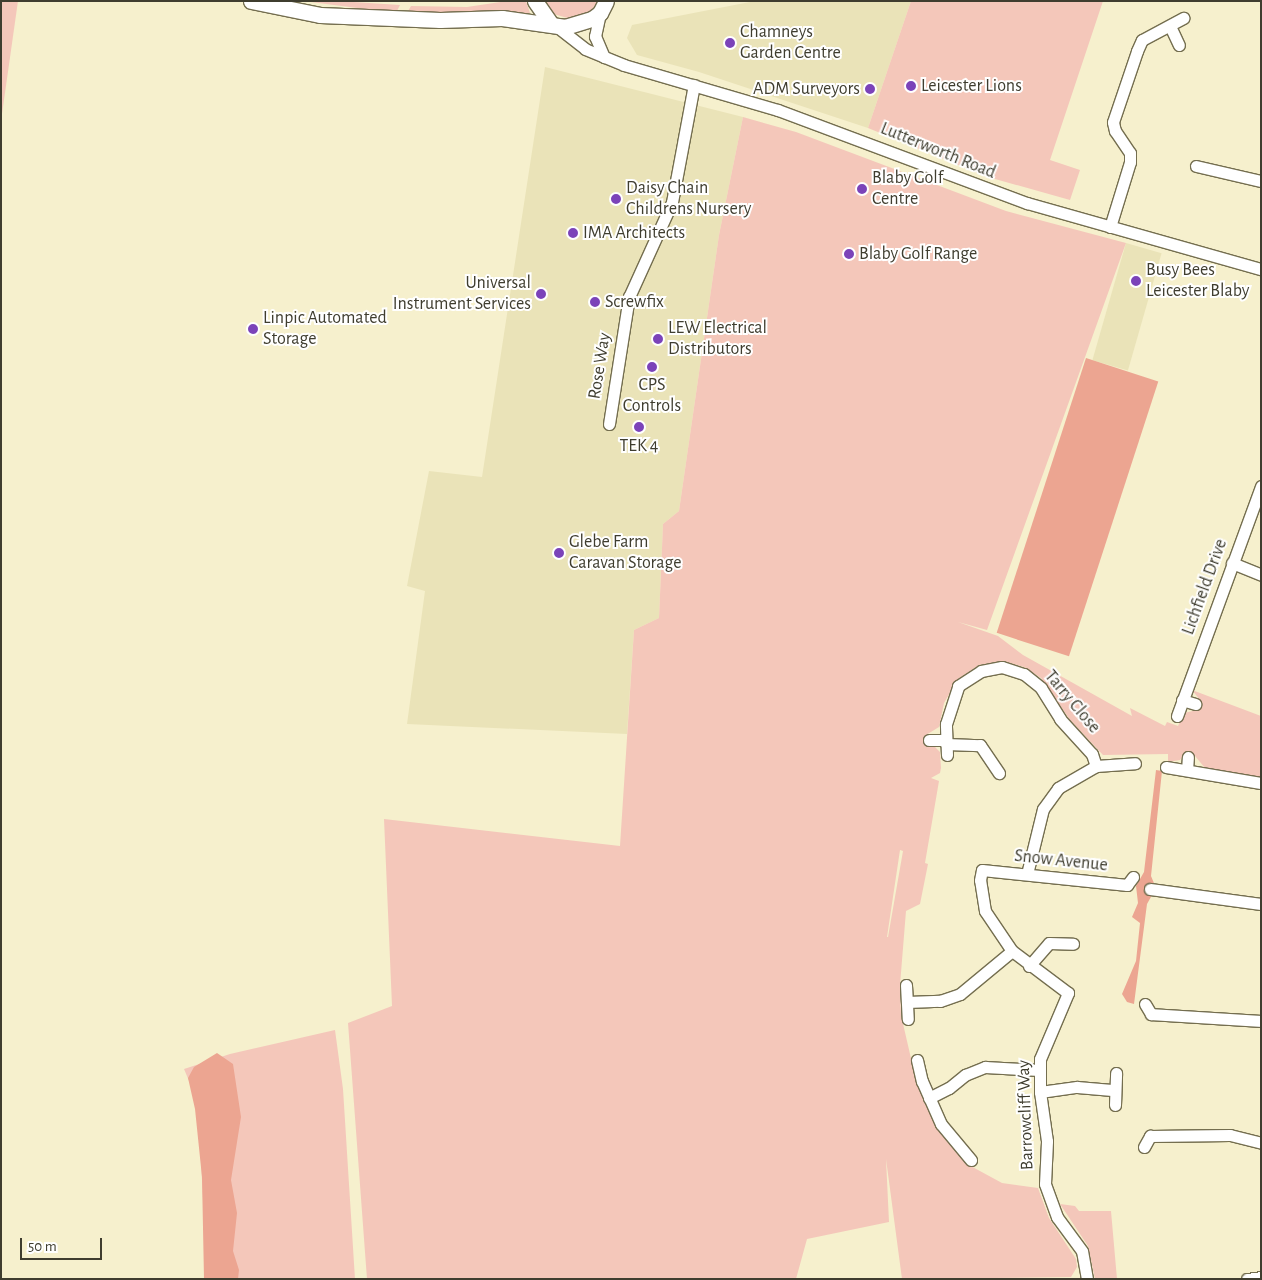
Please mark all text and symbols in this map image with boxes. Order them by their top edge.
place label: Chamneys Garden Centre [740,22,841,64]
marker: Chamneys Garden Centre [724,37,736,49]
place label: Leicester Lions [921,75,1022,97]
place label: ADM Surveyors [753,78,860,100]
marker: Leicester Lions [905,80,917,92]
marker: ADM Surveyors [864,83,876,95]
street label: Lutterworth Road [877,118,999,184]
place label: Blaby Golf Centre [872,168,943,210]
place label: Daisy Chain Childrens Nursery [626,178,751,220]
marker: Blaby Golf Centre [856,183,868,195]
marker: Daisy Chain Childrens Nursery [610,193,622,205]
place label: IMA Architects [583,222,685,244]
marker: IMA Architects [567,227,579,239]
place label: Blaby Golf Range [859,243,977,265]
marker: Blaby Golf Range [843,248,855,260]
place label: Busy Bees Leicester Blaby [1146,260,1249,302]
place label: Universal Instrument Services [393,273,531,316]
marker: Busy Bees Leicester Blaby [1130,275,1142,287]
marker: Universal Instrument Services [535,288,547,300]
place label: Screwfix [605,291,664,313]
marker: Screwfix [589,296,601,308]
place label: Linpic Automated Storage [263,308,387,350]
place label: LEW Electrical Distributors [668,318,767,360]
marker: Linpic Automated Storage [247,323,259,335]
street label: Rose Way [584,331,616,401]
marker: LEW Electrical Distributors [652,333,664,345]
marker: CPS Controls [646,361,658,373]
place label: CPS Controls [623,375,681,418]
marker: TEK 4 [633,421,645,433]
place label: TEK 4 [620,435,658,457]
place label: Glebe Farm Caravan Storage [569,532,682,574]
street label: Lichfield Drive [1178,536,1232,638]
marker: Glebe Farm Caravan Storage [553,547,565,559]
street label: Tarry Close [1039,666,1105,738]
street label: Snow Avenue [1013,845,1109,877]
street label: Barrowcliff Way [1013,1059,1039,1171]
scale bar [22,1228,105,1260]
text: 50 m [28,1239,57,1254]

